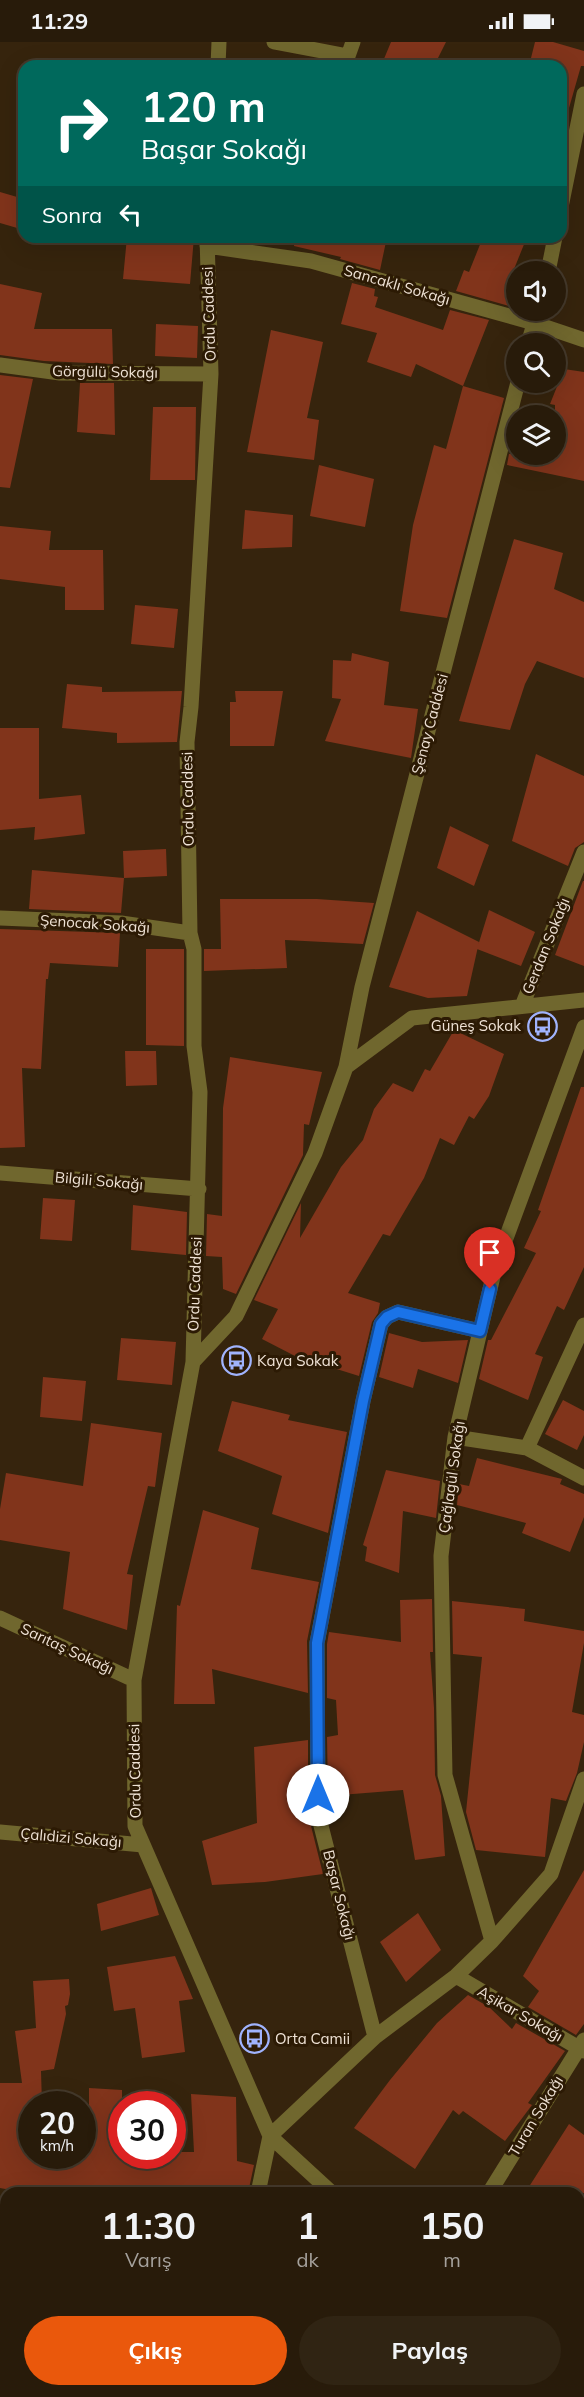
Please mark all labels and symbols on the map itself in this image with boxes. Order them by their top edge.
street label: Sancaklı Sokağı [342,260,452,309]
street label: Ordu Caddesi [197,266,220,362]
street label: Görgülü Sokağı [52,361,158,382]
street label: Şenay Caddesi [407,672,452,776]
street label: Ordu Caddesi [177,752,198,847]
street label: Gerdan Sokağı [518,895,574,997]
street label: Şenocak Sokağı [39,910,151,937]
bus stop icon: Güneş Sokak [526,1010,558,1042]
place label: Güneş Sokak [431,1016,521,1035]
street label: Bilgili Sokağı [54,1167,144,1194]
pin [464,1227,515,1289]
street label: Ordu Caddesi [183,1236,206,1332]
bus stop icon: Kaya Sokak [220,1345,252,1377]
place label: Kaya Sokak [257,1351,339,1370]
street label: Çağlagül Sokağı [434,1420,469,1534]
street label: Sarıtaş Sokağı [18,1619,117,1678]
street label: Ordu Caddesi [124,1724,145,1819]
position arrow [286,1763,350,1827]
street label: Çalıdizi Sokağı [20,1824,122,1851]
street label: Başar Sokağı [319,1848,360,1942]
street label: Aşikar Sokağı [474,1982,566,2046]
bus stop icon: Orta Camii [238,2023,270,2055]
place label: Orta Camii [275,2029,350,2048]
street label: Turan Sokağı [504,2072,567,2160]
speed limit sign: 30 [108,2091,186,2169]

